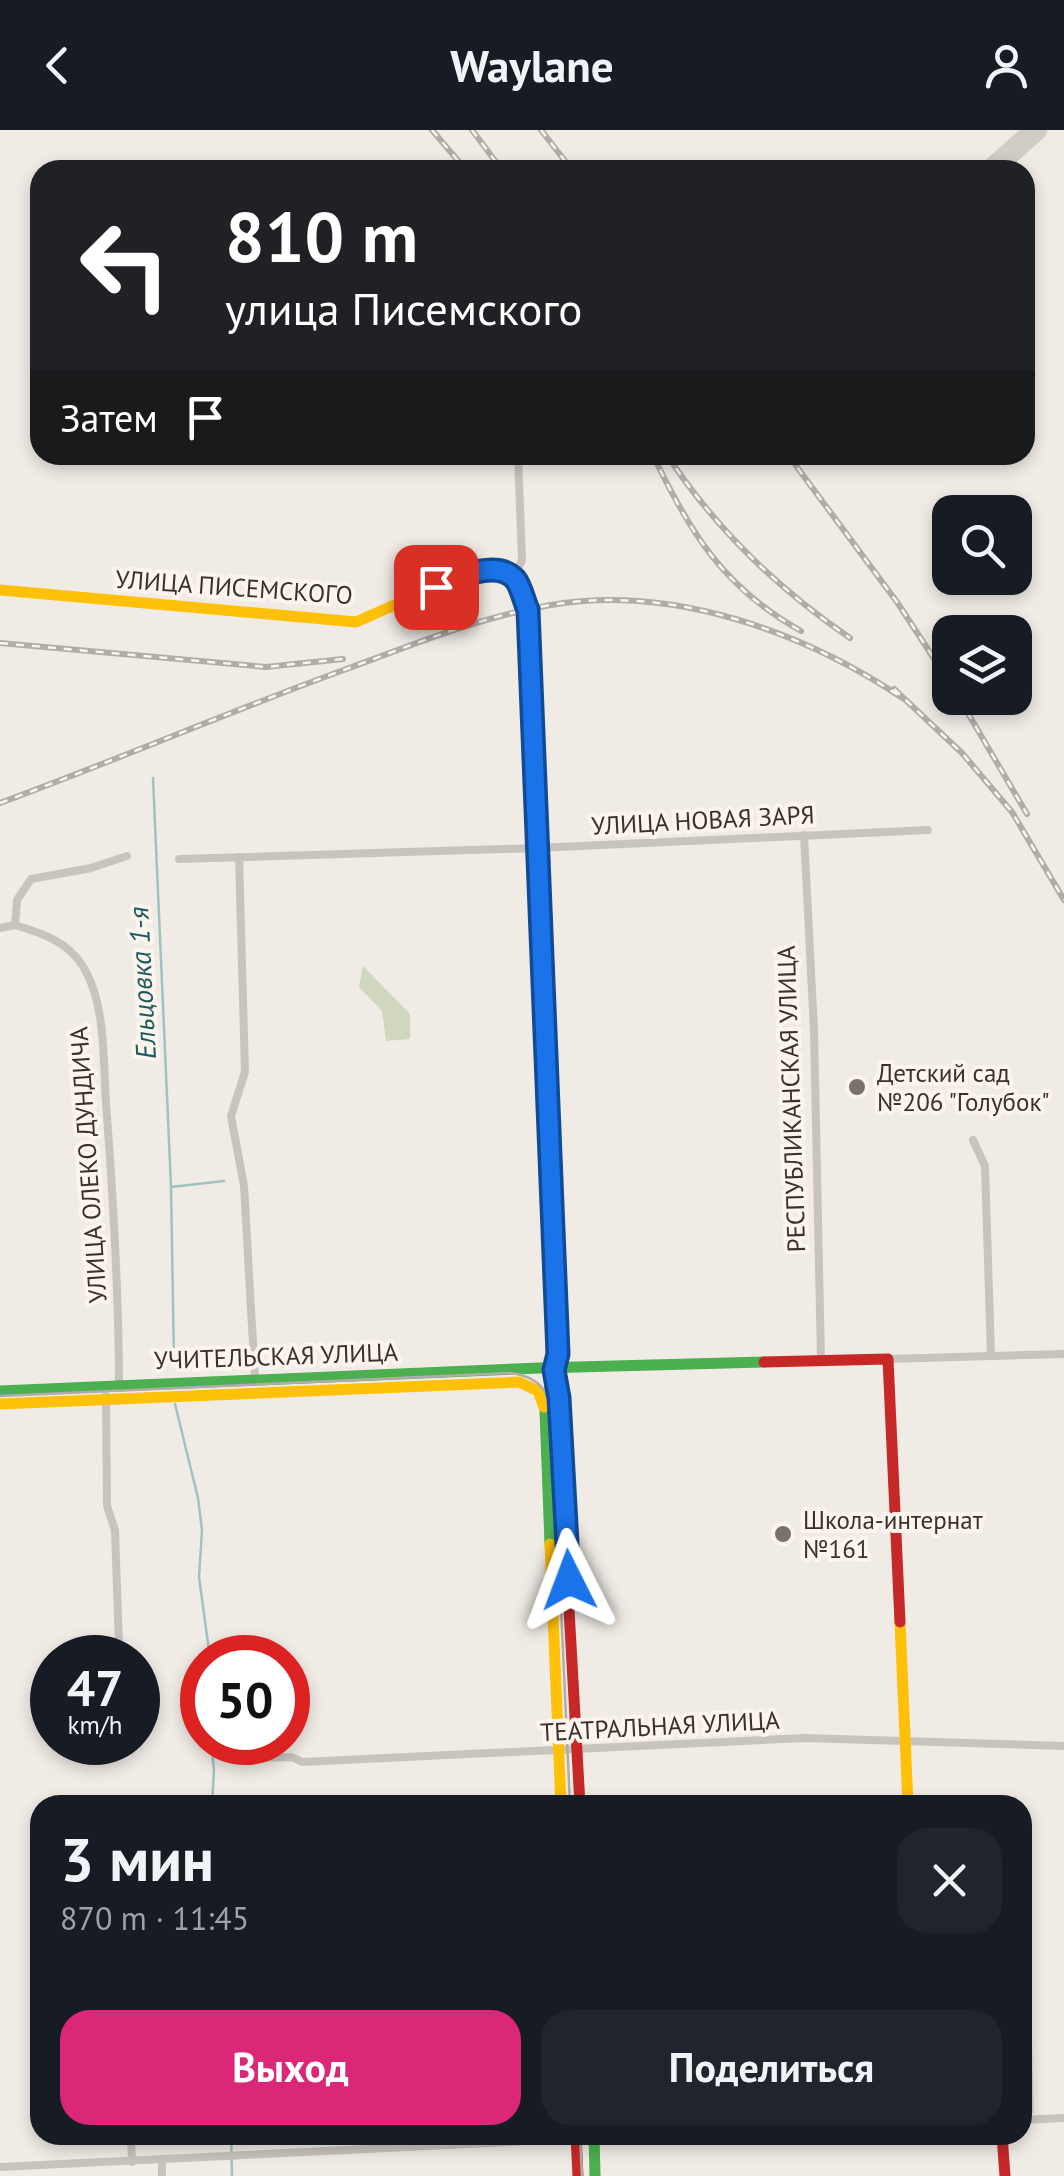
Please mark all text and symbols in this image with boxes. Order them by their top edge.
text: Waylane [450,36,614,94]
icon: back [30,38,85,93]
icon: person [979,38,1034,93]
text: 810 m [225,191,418,281]
icon: left [60,200,190,330]
text: улица Писемского [225,279,582,337]
icon: arrive [178,390,233,445]
text: Затем [60,393,158,442]
map controls [932,495,1032,715]
button: search [932,495,1032,595]
pin [394,545,479,630]
icon: arrive [409,560,464,615]
street label: УЛИЦА ПИСЕМСКОГО [114,563,354,611]
button: layers [932,615,1032,715]
street label: УЛИЦА НОВАЯ ЗАРЯ [591,798,815,842]
water label: Ельцовка 1-я [119,906,164,1060]
street label: РЕСПУБЛИКАНСКАЯ УЛИЦА [770,945,812,1253]
street label: УЛИЦА ОЛЕКО ДУНДИЧА [62,1025,114,1304]
place label: Детский сад №206 "Голубок" [877,1057,1050,1118]
marker: Детский сад №206 "Голубок" [846,1076,868,1098]
street label: УЧИТЕЛЬСКАЯ УЛИЦА [153,1336,399,1376]
place label: Школа-интернат №161 [803,1504,983,1565]
marker: Школа-интернат №161 [772,1523,794,1545]
position arrow [517,1528,621,1632]
speed limit sign: 50 [180,1635,310,1765]
text: 47 [67,1655,123,1720]
street label: ТЕАТРАЛЬНАЯ УЛИЦА [540,1704,781,1748]
text: km/h [68,1709,122,1741]
text: 3 мин [60,1820,214,1898]
button: close [897,1828,1002,1933]
text: 870 m · 11:45 [60,1897,249,1939]
button: Выход [60,2010,521,2125]
button: Поделиться [541,2010,1002,2125]

